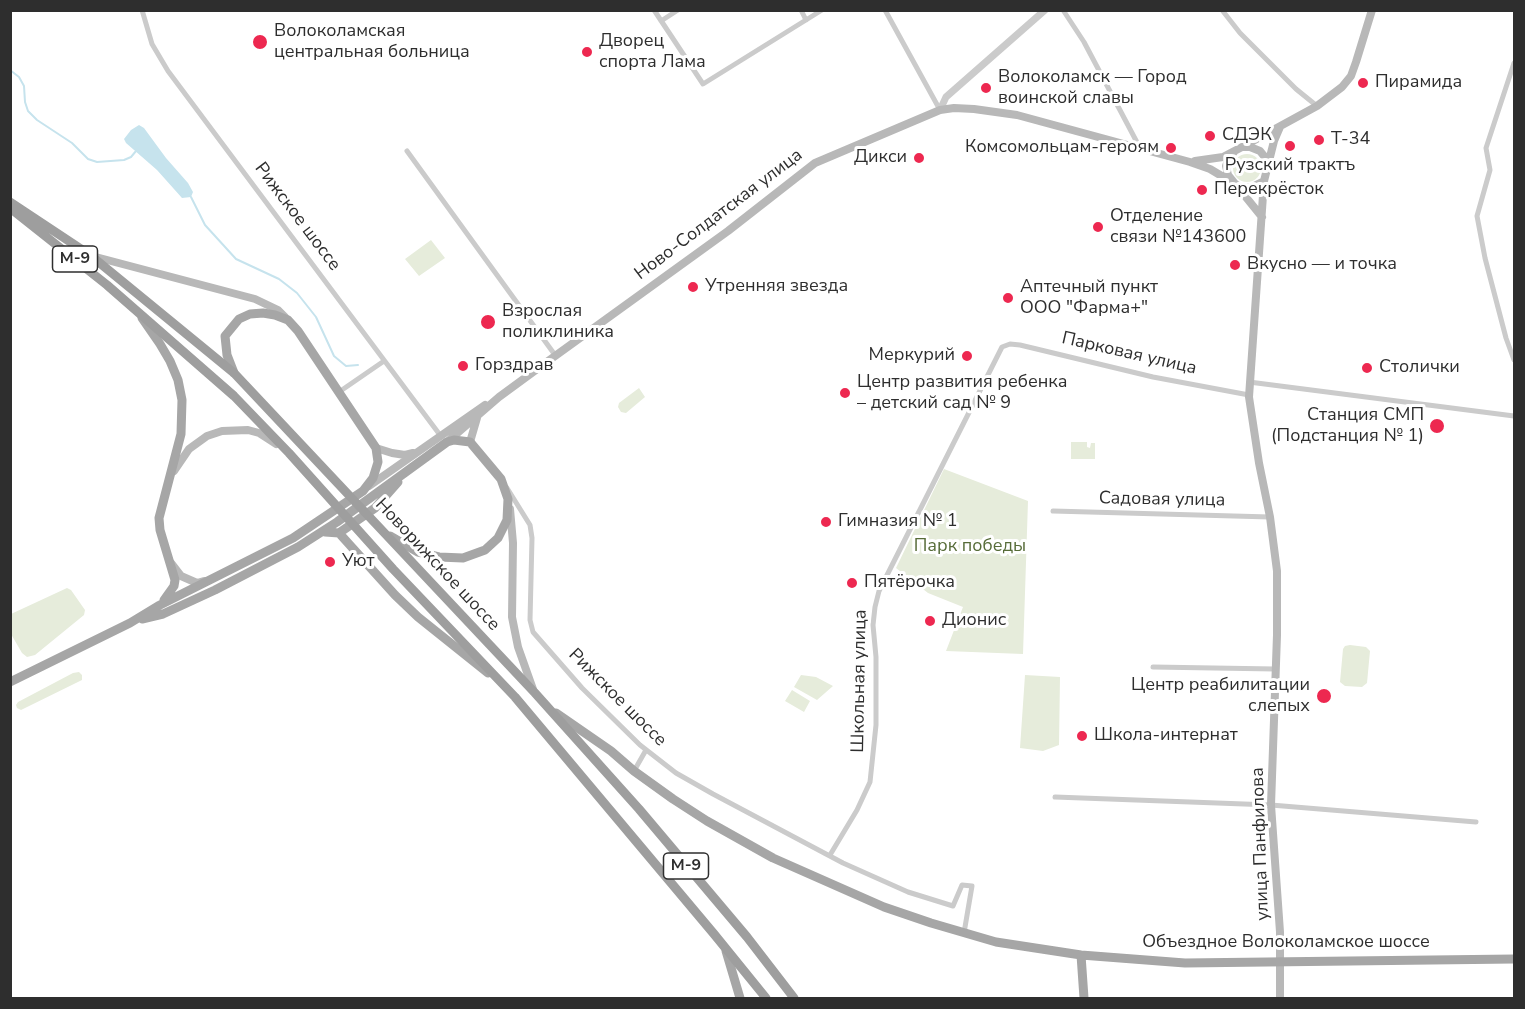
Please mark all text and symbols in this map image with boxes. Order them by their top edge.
place label: Волоколамская центральная больница [274,21,470,63]
place label: Дворец спорта Лама [599,31,706,74]
marker: Волоколамская центральная больница [251,33,269,51]
marker: Дворец спорта Лама [580,45,594,59]
place label: Волоколамск — Город воинской славы [998,67,1187,110]
place label: Пирамида [1375,72,1462,94]
marker: Пирамида [1356,76,1370,90]
marker: Волоколамск — Город воинской славы [979,81,993,95]
place label: СДЭК [1222,125,1272,147]
marker: СДЭК [1203,129,1217,143]
place label: Т-34 [1331,129,1370,151]
marker: Т-34 [1312,133,1326,147]
place label: Комсомольцам-героям [965,137,1159,159]
marker: Рузский трактъ [1283,139,1297,153]
marker: Комсомольцам-героям [1164,141,1178,155]
street label: Ново-Солдатская улица [631,145,807,285]
place label: Дикси [854,147,907,169]
marker: Дикси [912,151,926,165]
place label: Рузский трактъ [1225,155,1355,177]
street label: Рижское шоссе [249,159,345,275]
place label: Перекрёсток [1214,179,1324,201]
marker: Перекрёсток [1195,183,1209,197]
place label: Отделение связи №143600 [1110,206,1246,248]
marker: Отделение связи №143600 [1091,220,1105,234]
road number: М-9 [52,246,98,272]
place label: Вкусно — и точка [1247,254,1397,276]
marker: Вкусно — и точка [1228,258,1242,272]
place label: Утренняя звезда [705,276,848,298]
place label: Аптечный пункт ООО "Фарма+" [1020,277,1158,320]
marker: Утренняя звезда [686,280,700,294]
marker: Аптечный пункт ООО "Фарма+" [1001,291,1015,305]
place label: Взрослая поликлиника [502,301,614,344]
marker: Взрослая поликлиника [479,313,497,331]
street label: Парковая улица [1059,328,1199,380]
place label: Меркурий [869,345,955,367]
marker: Меркурий [960,349,974,363]
place label: Горздрав [475,355,553,377]
place label: Столички [1379,357,1460,379]
marker: Горздрав [456,359,470,373]
marker: Столички [1360,361,1374,375]
place label: Центр развития ребенка – детский сад № 9 [857,372,1067,415]
marker: Центр развития ребенка – детский сад № 9 [838,386,852,400]
place label: Станция СМП (Подстанция № 1) [1271,405,1424,448]
marker: Станция СМП (Подстанция № 1) [1428,417,1446,435]
street label: Садовая улица [1099,488,1225,512]
street label: Новорижское шоссе [370,494,504,636]
place label: Гимназия № 1 [838,511,958,533]
marker: Гимназия № 1 [819,515,833,529]
park label: Парк победы [914,536,1026,558]
place label: Уют [342,551,375,573]
marker: Уют [323,555,337,569]
place label: Пятёрочка [864,572,955,594]
marker: Пятёрочка [845,576,859,590]
street label: Школьная улица [848,609,872,753]
place label: Дионис [942,610,1006,632]
marker: Дионис [923,614,937,628]
street label: Рижское шоссе [563,644,671,752]
place label: Центр реабилитации слепых [1131,675,1310,718]
marker: Центр реабилитации слепых [1315,687,1333,705]
place label: Школа-интернат [1094,725,1238,747]
marker: Школа-интернат [1075,729,1089,743]
street label: улица Панфилова [1248,767,1274,921]
road number: М-9 [664,853,708,879]
street label: Объездное Волоколамское шоссе [1142,932,1430,954]

